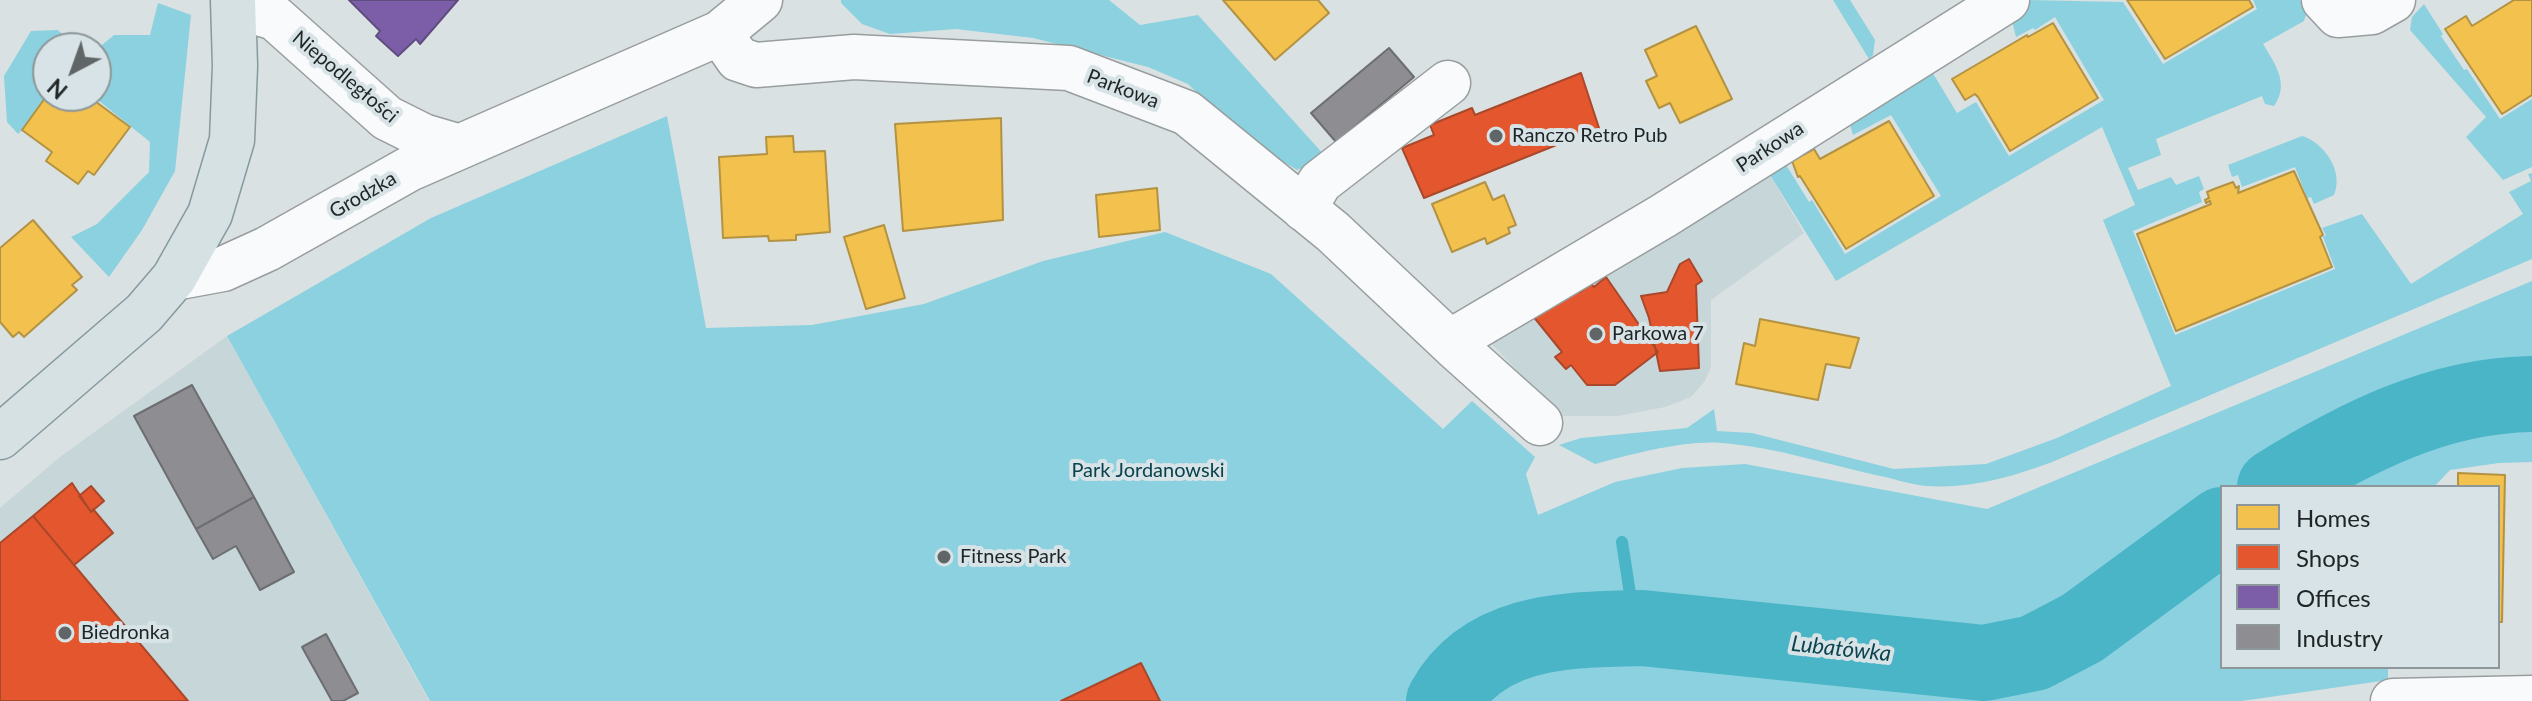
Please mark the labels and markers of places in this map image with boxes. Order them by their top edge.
place label: Ranczo Retro Pub [1512,124,1667,148]
marker: Ranczo Retro Pub [1487,127,1505,145]
place label: Parkowa 7 [1612,322,1704,346]
marker: Parkowa 7 [1587,325,1605,343]
place label: Fitness Park [960,545,1066,569]
marker: Fitness Park [935,548,953,566]
place label: Biedronka [81,621,170,645]
marker: Biedronka [56,624,74,642]

